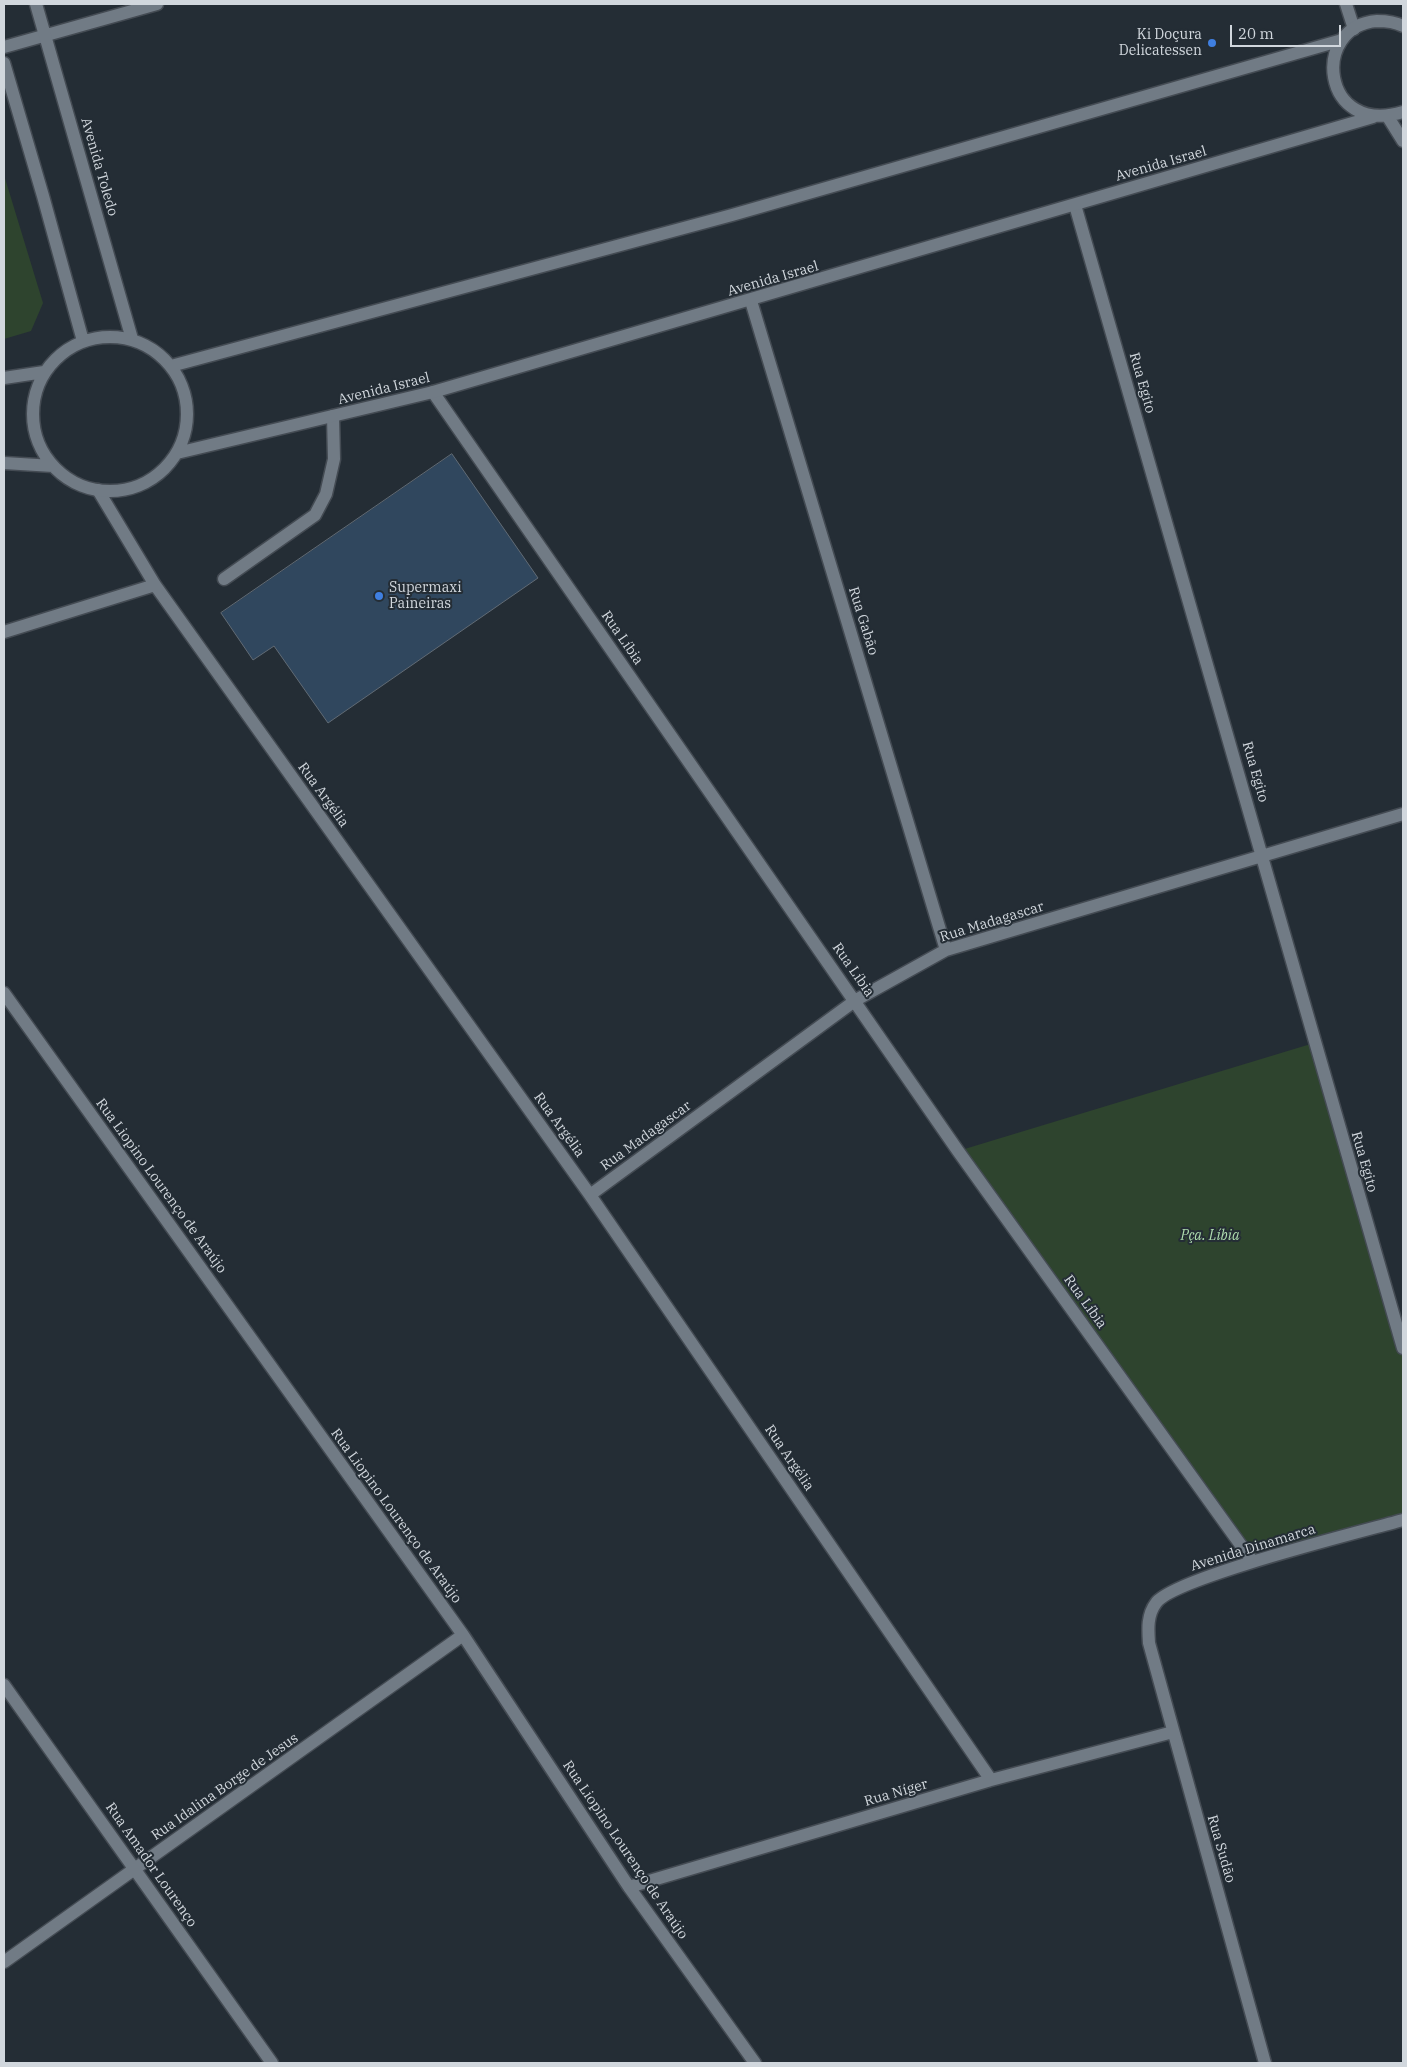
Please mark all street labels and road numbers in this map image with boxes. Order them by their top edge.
street label: Avenida Toledo [77,116,121,218]
street label: Avenida Israel [1113,143,1209,185]
street label: Avenida Israel [725,258,821,300]
street label: Rua Egito [1125,351,1159,415]
street label: Avenida Israel [336,369,432,409]
street label: Rua Gabão [845,585,881,657]
street label: Rua Líbia [597,608,647,668]
street label: Rua Egito [1238,740,1272,804]
street label: Rua Argélia [294,759,352,831]
street label: Rua Madagascar [938,898,1046,946]
street label: Rua Líbia [828,940,878,1000]
street label: Rua Argélia [530,1089,588,1161]
street label: Rua Liopino Lourenço de Araújo [92,1095,230,1277]
street label: Rua Madagascar [597,1097,695,1175]
street label: Rua Egito [1347,1130,1381,1194]
street label: Rua Líbia [1060,1272,1110,1332]
street label: Rua Argélia [761,1422,817,1494]
street label: Rua Liopino Lourenço de Araújo [327,1425,465,1607]
street label: Avenida Dinamarca [1189,1521,1317,1575]
street label: Rua Idalina Borge de Jesus [148,1730,302,1844]
street label: Rua Liopino Lourenço de Araújo [559,1758,691,1942]
street label: Rua Níger [862,1776,930,1810]
street label: Rua Amador Lourenço [102,1800,200,1930]
street label: Rua Sudão [1203,1813,1239,1885]

